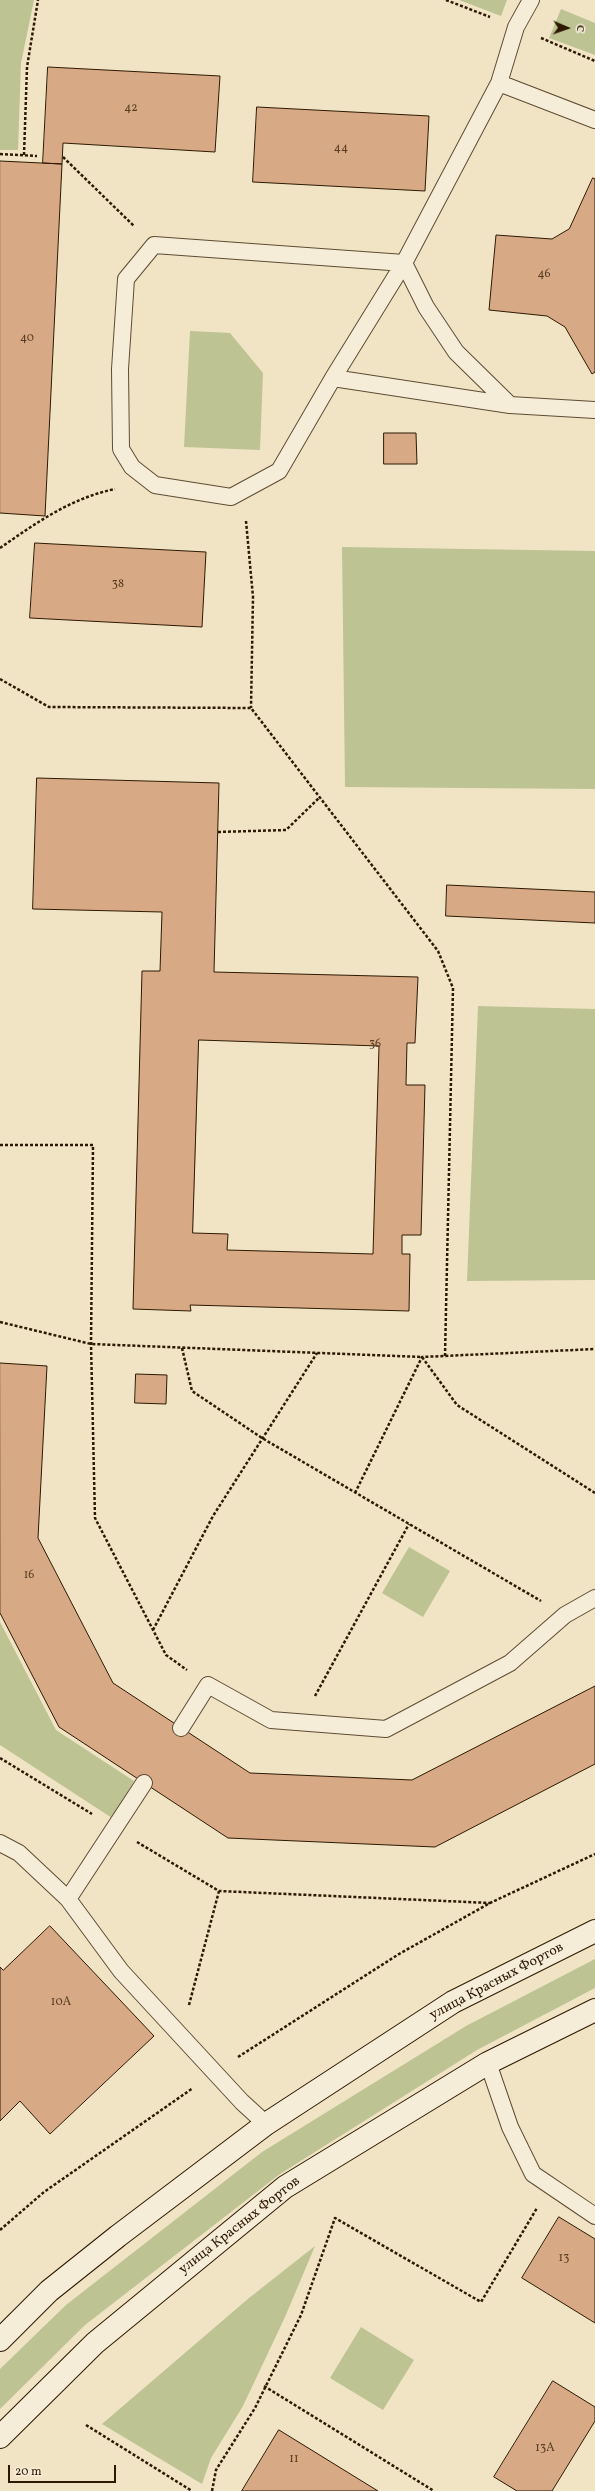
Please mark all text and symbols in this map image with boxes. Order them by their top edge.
north arrow [547,8,587,48]
text: С [572,25,587,32]
house number: 42 [124,102,138,116]
house number: 44 [334,142,348,156]
house number: 46 [537,268,551,282]
house number: 40 [20,332,34,346]
house number: 38 [112,578,124,592]
house number: 36 [369,1038,381,1052]
house number: 16 [24,1569,34,1583]
street label: улица Красных Фортов [427,1940,567,2024]
house number: 10А [51,1996,71,2010]
street label: улица Красных Фортов [176,2173,304,2279]
house number: 13 [559,2252,569,2266]
house number: 13А [535,2442,555,2456]
house number: 11 [289,2453,299,2467]
scale bar [10,2457,118,2483]
text: 20 m [15,2464,42,2480]

